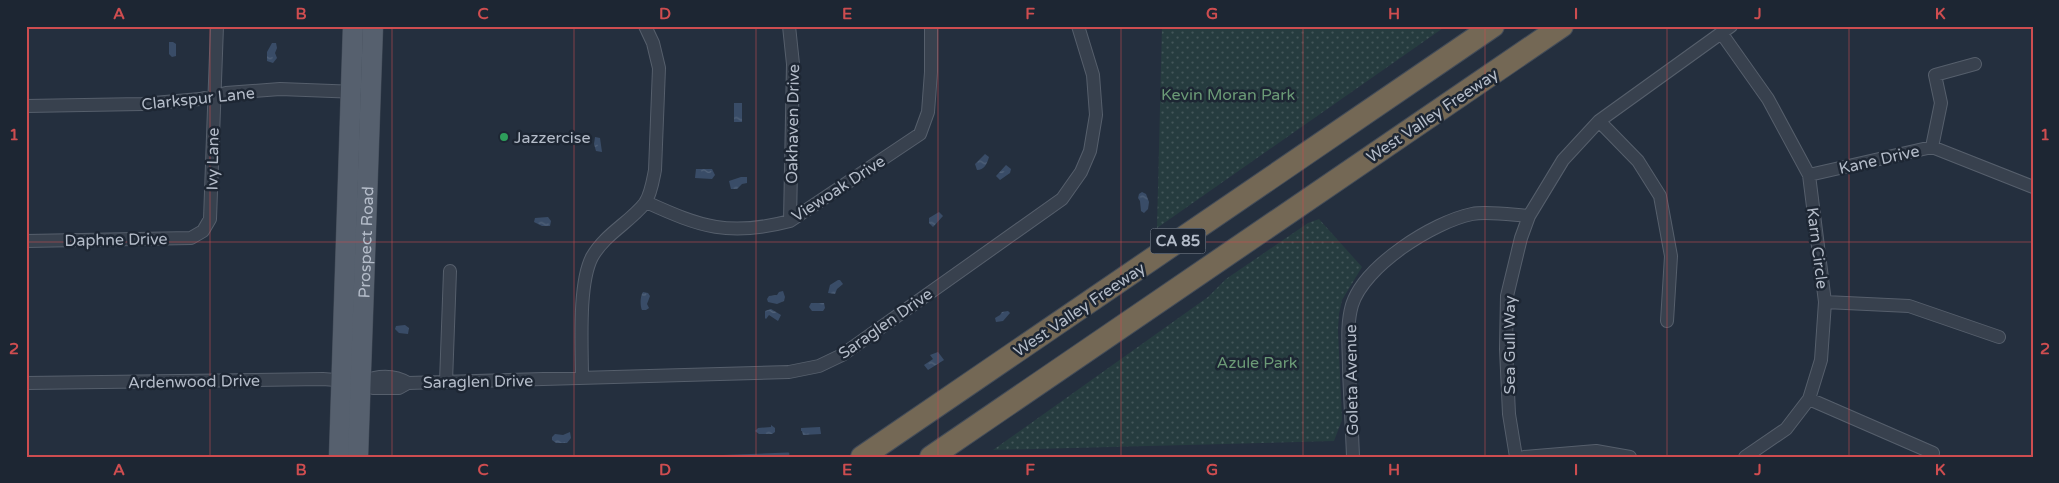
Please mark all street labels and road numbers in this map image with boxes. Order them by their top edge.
street label: Oakhaven Drive [782,64,804,184]
street label: West Valley Freeway [1363,64,1503,167]
street label: Clarkspur Lane [141,83,256,115]
street label: Ivy Lane [202,128,224,191]
street label: Kane Drive [1837,141,1921,179]
street label: Viewoak Drive [788,151,889,226]
street label: Prospect Road [355,186,378,299]
street label: Karn Circle [1802,206,1832,290]
road number: CA 85 [1150,228,1206,254]
street label: Daphne Drive [64,229,168,251]
street label: West Valley Freeway [1010,258,1150,361]
street label: Saraglen Drive [835,284,937,364]
street label: Sea Gull Way [1500,295,1520,395]
street label: Goleta Avenue [1341,324,1363,436]
street label: Ardenwood Drive [128,371,260,393]
street label: Saraglen Drive [423,371,533,393]

